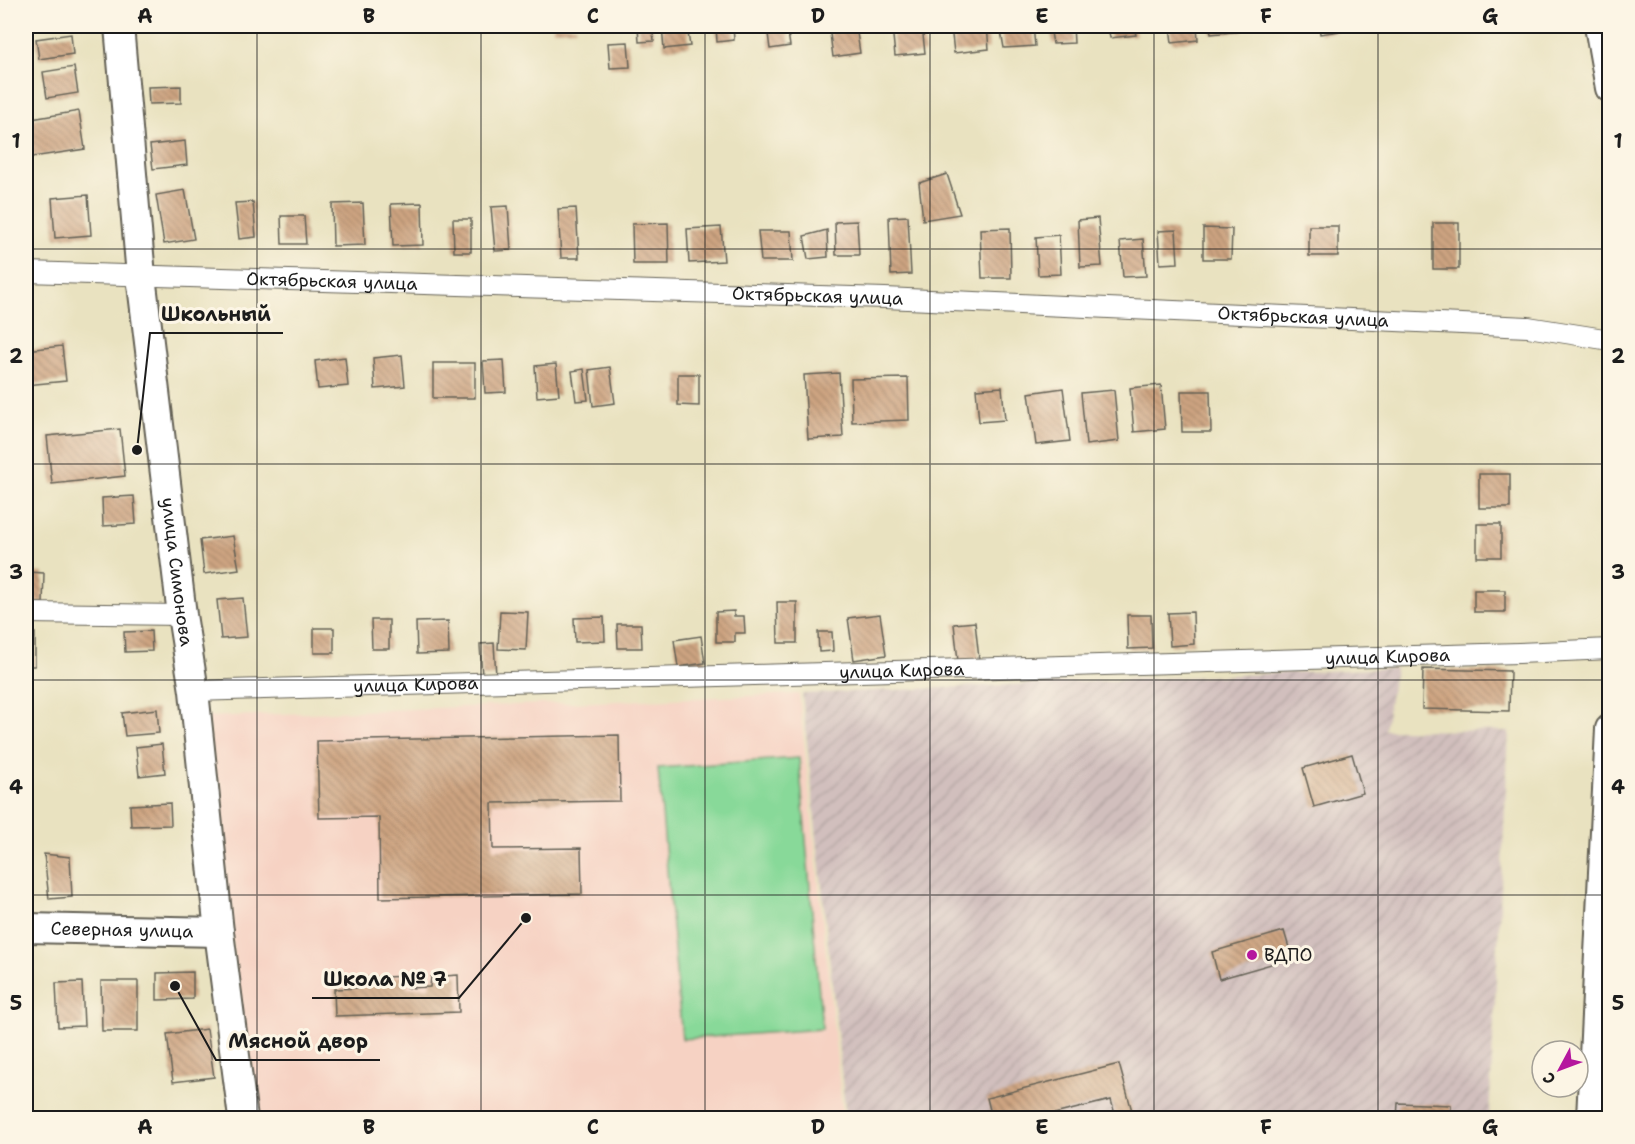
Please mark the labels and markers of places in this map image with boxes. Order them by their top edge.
callout: Школьный [150,295,283,333]
place label: ВДПО [1264,943,1312,967]
marker: ВДПО [1245,948,1259,962]
callout: Школа № 7 [312,960,459,998]
callout: Мясной двор [216,1022,380,1060]

